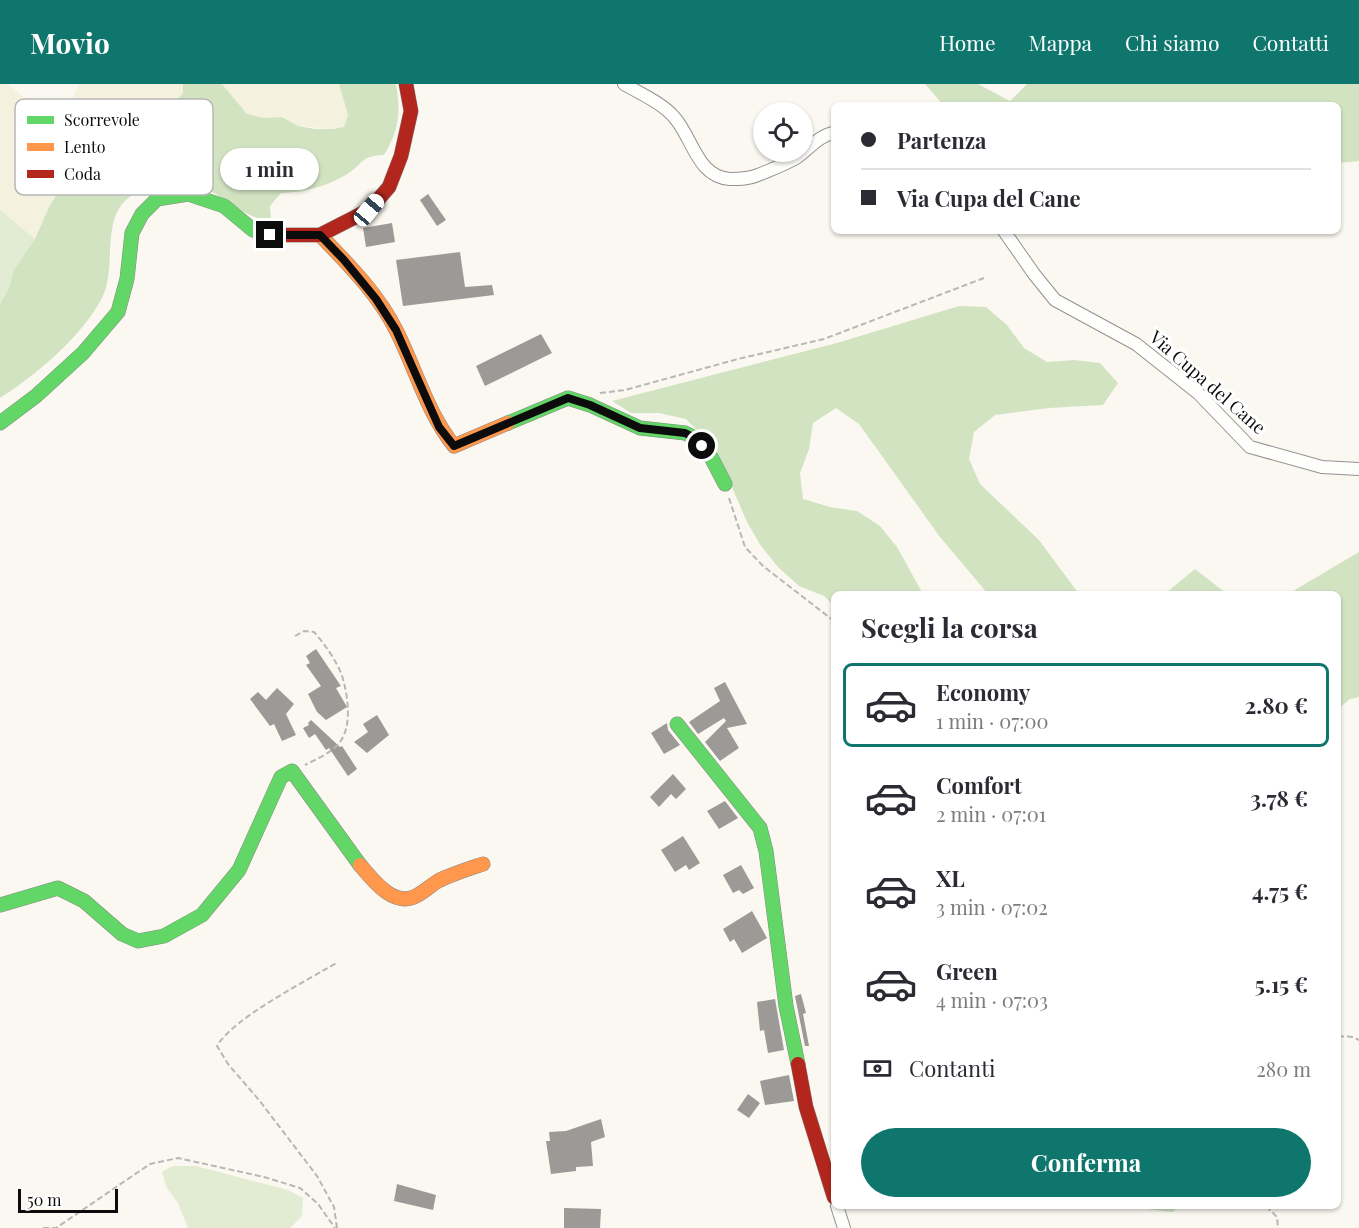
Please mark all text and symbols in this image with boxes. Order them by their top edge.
text: Movio [30,24,110,61]
text: Home [939,28,996,56]
text: Mappa [1029,28,1092,56]
text: Chi siamo [1125,28,1219,56]
text: Contatti [1252,28,1329,56]
legend [15,99,213,195]
map controls [753,102,813,162]
button: locate [753,102,813,162]
text: Scorrevole [64,109,140,130]
text: Partenza [897,125,986,155]
text: Lento [64,136,106,157]
callout: 1 min [220,148,320,190]
text: 1 min [245,155,294,182]
text: Coda [64,163,101,184]
text: Via Cupa del Cane [897,183,1081,213]
car [351,190,387,230]
route end [256,221,283,248]
street label: Via Cupa del Cane [1144,324,1271,439]
route start [688,432,715,459]
text: Scegli la corsa [861,609,1038,645]
text: Economy [936,677,1030,707]
icon: car [864,678,918,732]
text: 2.80 € [1245,690,1308,720]
text: 1 min · 07:00 [936,707,1049,734]
text: Comfort [936,770,1022,800]
icon: car [864,771,918,825]
text: 3.78 € [1250,783,1308,813]
text: 2 min · 07:01 [936,800,1046,827]
text: XL [936,863,965,893]
icon: car [864,864,918,918]
text: 4.75 € [1252,876,1308,906]
text: 3 min · 07:02 [936,893,1048,920]
text: Green [936,956,998,986]
icon: car [864,957,918,1011]
text: 5.15 € [1255,969,1308,999]
text: 4 min · 07:03 [936,986,1048,1013]
icon: cash [861,1052,894,1085]
text: Contanti [909,1053,995,1083]
text: 280 m [1256,1055,1311,1082]
button: Conferma [861,1128,1311,1197]
scale bar [18,1186,118,1214]
text: 50 m [27,1189,61,1210]

